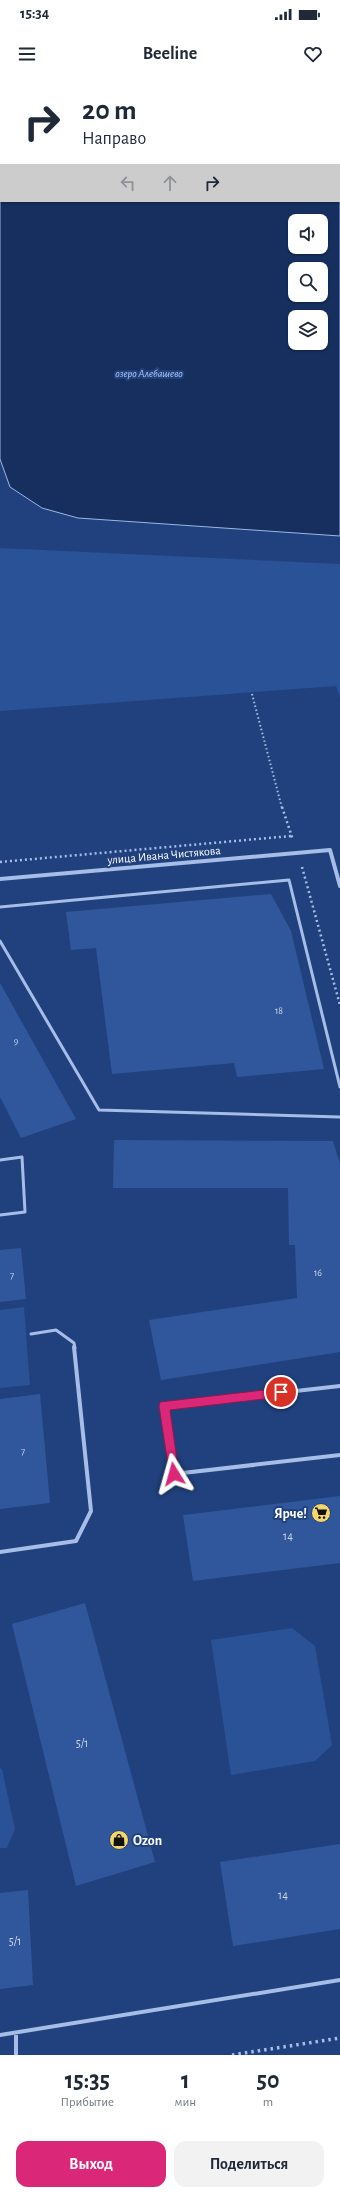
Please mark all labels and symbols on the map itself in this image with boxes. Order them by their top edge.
water label: озеро Алебашево [115,368,183,380]
street label: улица Ивана Чистякова [106,844,222,867]
house number: 18 [275,1006,283,1016]
house number: 9 [14,1036,19,1046]
house number: 16 [314,1268,322,1278]
house number: 7 [10,1271,14,1281]
pin [264,1375,298,1409]
house number: 7 [21,1447,25,1457]
position arrow [153,1453,195,1495]
supermarket icon: Ярче! [310,1502,332,1524]
place label: Ярче! [274,1507,307,1521]
house number: 14 [283,1530,293,1542]
house number: 5/1 [76,1737,88,1749]
shop icon: Ozon [108,1829,130,1851]
place label: Ozon [133,1834,162,1848]
house number: 14 [278,1889,288,1901]
house number: 5/1 [9,1935,21,1947]

